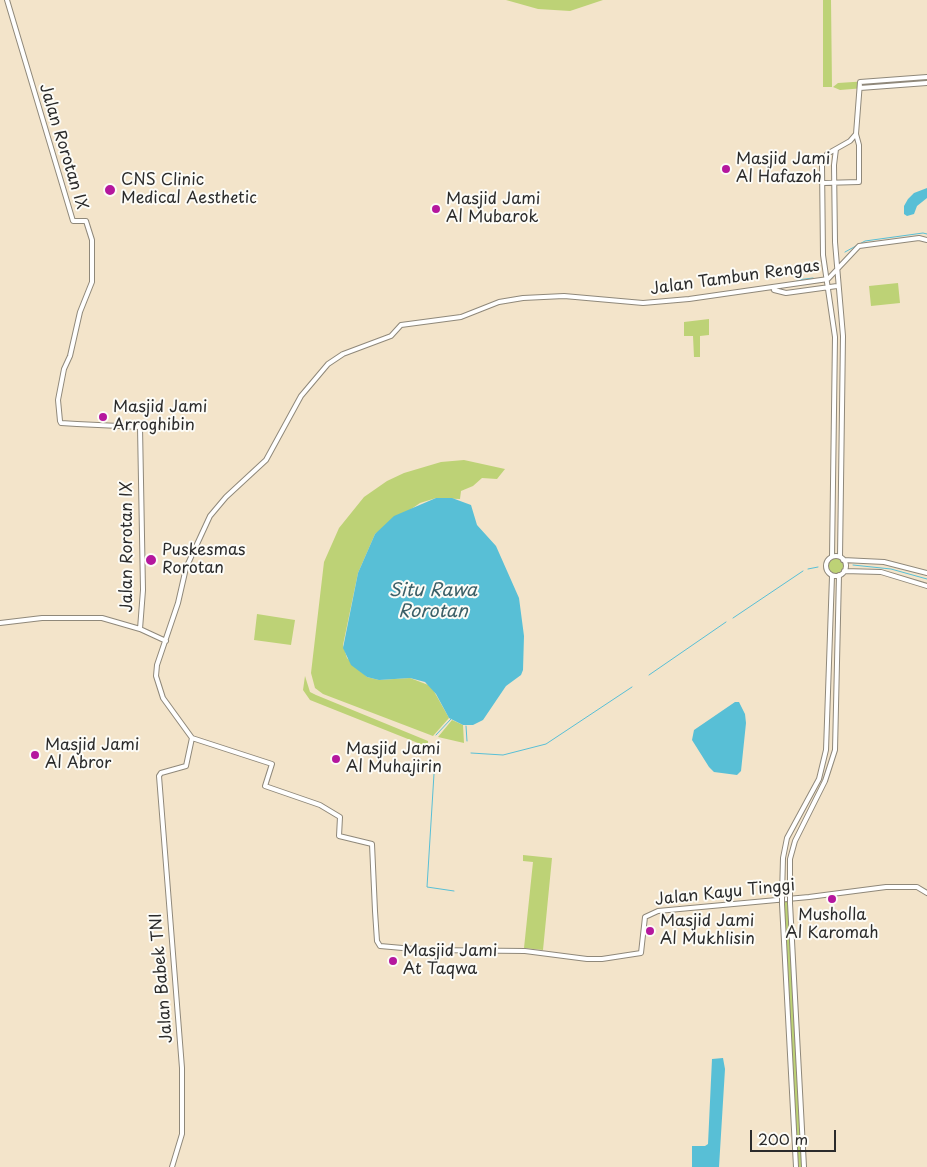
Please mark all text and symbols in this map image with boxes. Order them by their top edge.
street label: Jalan Rorotan IX [35,82,91,212]
place label: Masjid Jami Al Hafazoh [736,150,830,188]
marker: Masjid Jami Al Hafazoh [720,163,732,175]
place label: CNS Clinic Medical Aesthetic [121,171,257,209]
marker: CNS Clinic Medical Aesthetic [103,183,117,197]
place label: Masjid Jami Al Mubarok [446,190,540,228]
marker: Masjid Jami Al Mubarok [430,203,442,215]
street label: Jalan Tambun Rengas [649,257,821,299]
place label: Masjid Jami Arroghibin [113,398,207,436]
marker: Masjid Jami Arroghibin [97,411,109,423]
street label: Jalan Rorotan IX [118,481,138,613]
place label: Puskesmas Rorotan [162,541,245,579]
marker: Puskesmas Rorotan [144,553,158,567]
water label: Situ Rawa Rorotan [389,580,477,622]
place label: Masjid Jami Al Abror [45,736,139,774]
place label: Masjid Jami Al Muhajirin [346,740,442,778]
marker: Masjid Jami Al Abror [29,749,41,761]
marker: Masjid Jami Al Muhajirin [330,753,342,765]
street label: Jalan Kayu Tinggi [654,876,796,910]
marker: Musholla Al Karomah [826,893,838,905]
place label: Musholla Al Karomah [786,906,878,944]
street label: Jalan Babek TNI [147,912,177,1044]
place label: Masjid Jami Al Mukhlisin [660,912,755,950]
marker: Masjid Jami Al Mukhlisin [644,925,656,937]
place label: Masjid Jami At Taqwa [403,942,497,980]
marker: Masjid Jami At Taqwa [387,955,399,967]
scale bar [752,1120,838,1152]
text: 200 m [758,1127,808,1150]

